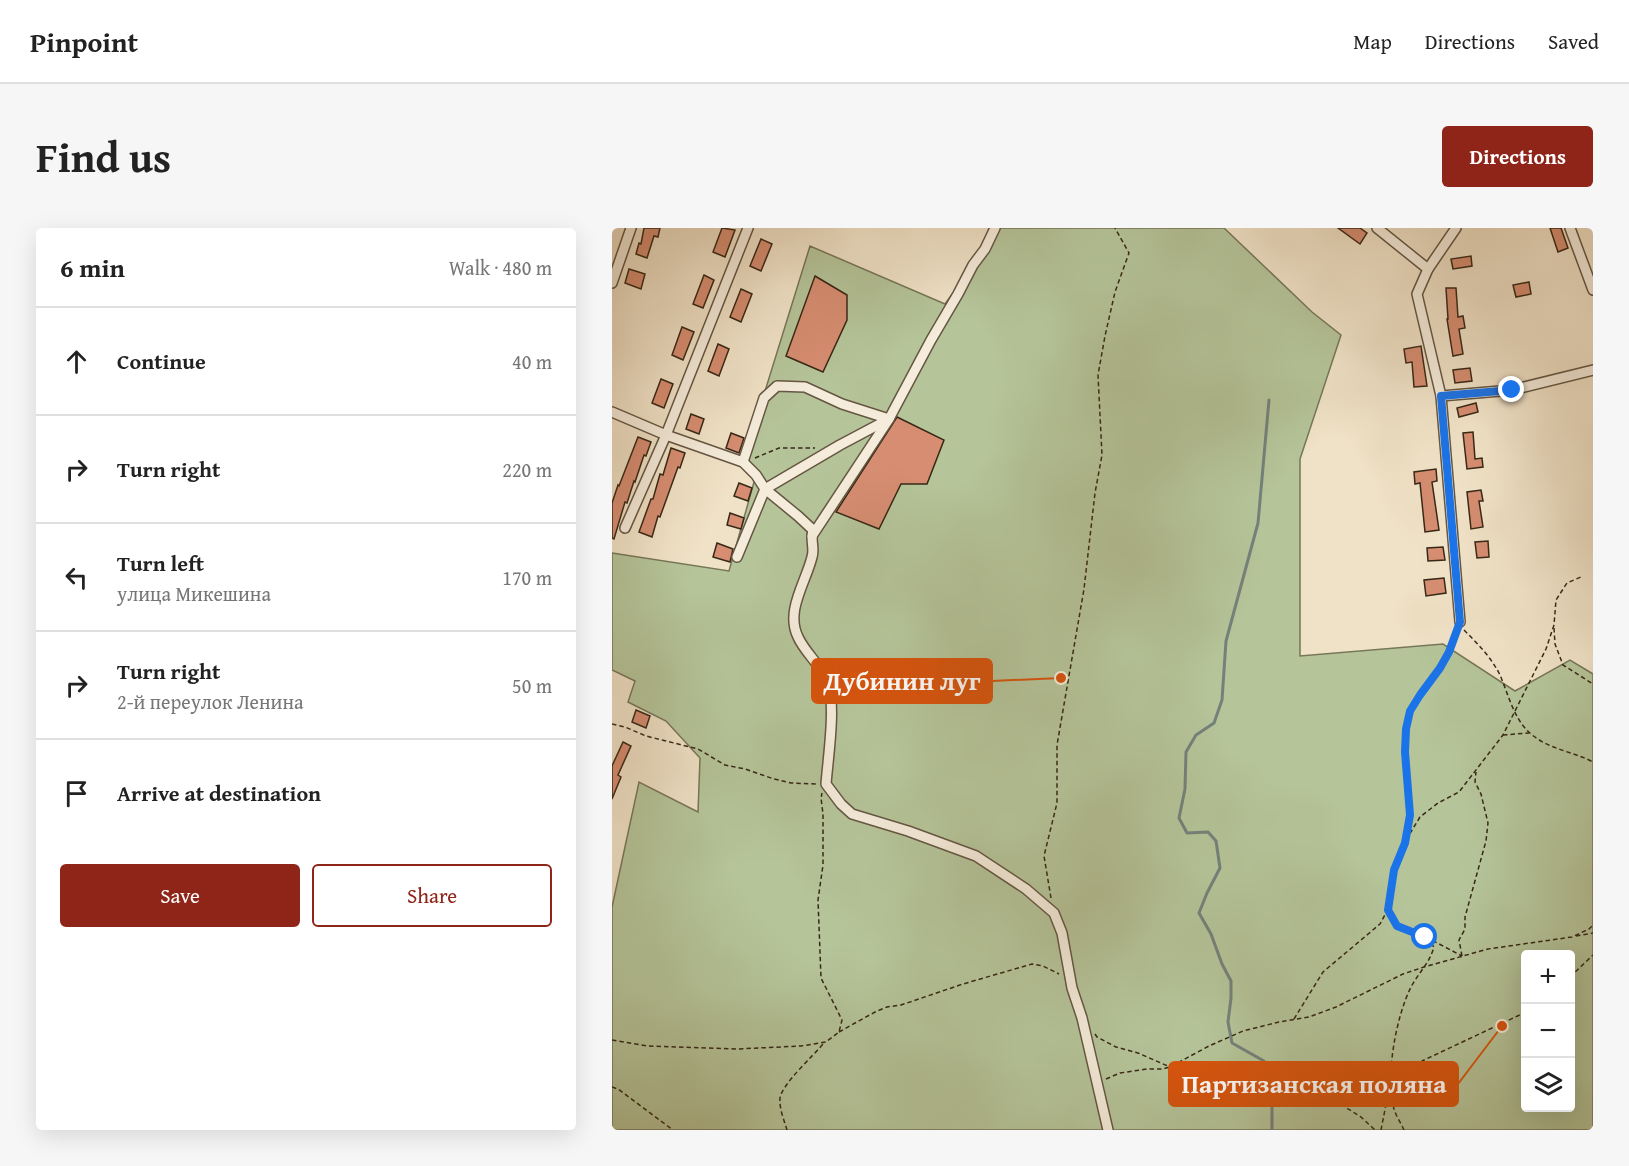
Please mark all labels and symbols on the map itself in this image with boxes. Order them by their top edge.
route end [1498,376,1524,402]
callout: Дубинин луг [812,659,992,703]
text: Дубинин луг [823,661,981,700]
route start [1411,923,1437,949]
callout: Партизанская поляна [1169,1062,1458,1106]
text: Партизанская поляна [1181,1064,1447,1103]

